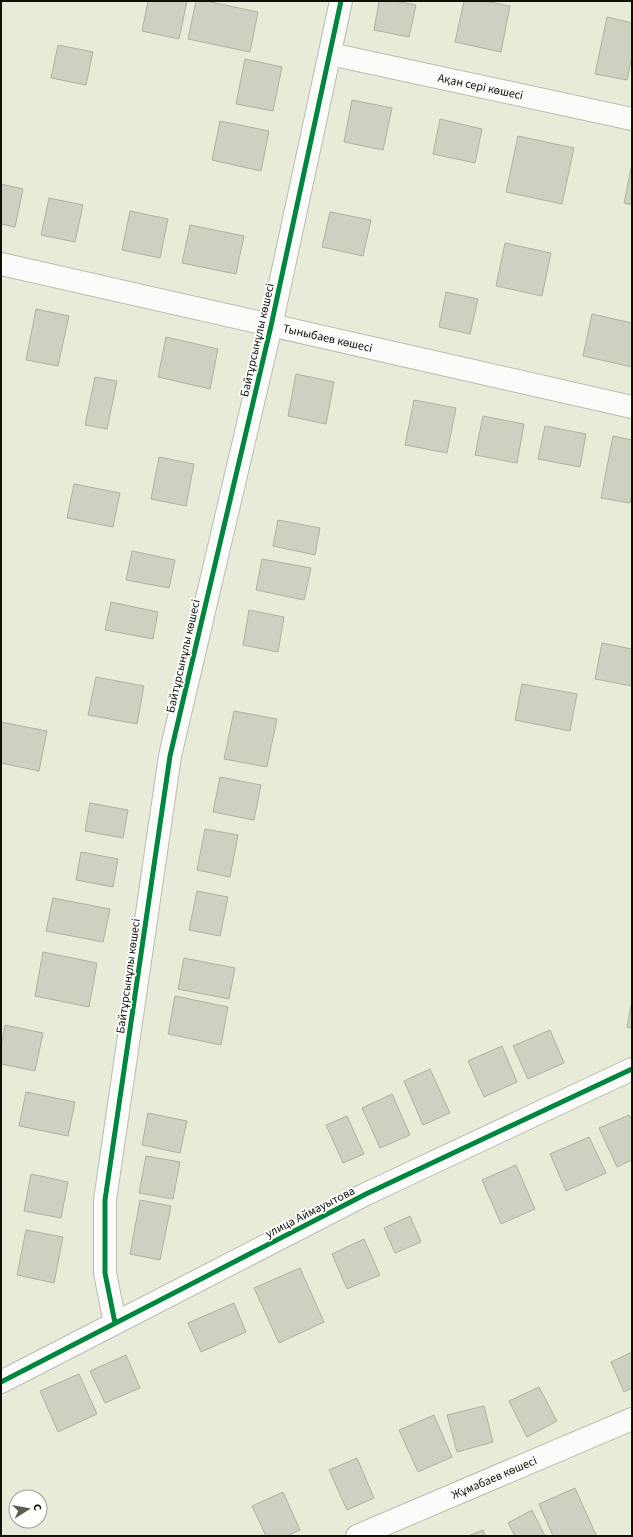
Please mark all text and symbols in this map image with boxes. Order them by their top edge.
street label: Ақан сері көшесі [436,69,525,104]
street label: Байтұрсынұлы көшесі [236,282,279,399]
street label: Тыныбаев көшесі [281,320,374,357]
street label: Байтұрсынұлы көшесі [162,598,205,715]
street label: Байтұрсынұлы көшесі [112,917,145,1035]
street label: улица Аймауытова [262,1183,358,1242]
street label: Жұмабаев көшесі [449,1452,540,1504]
north arrow [8,1489,48,1529]
text: С [29,1503,45,1512]

